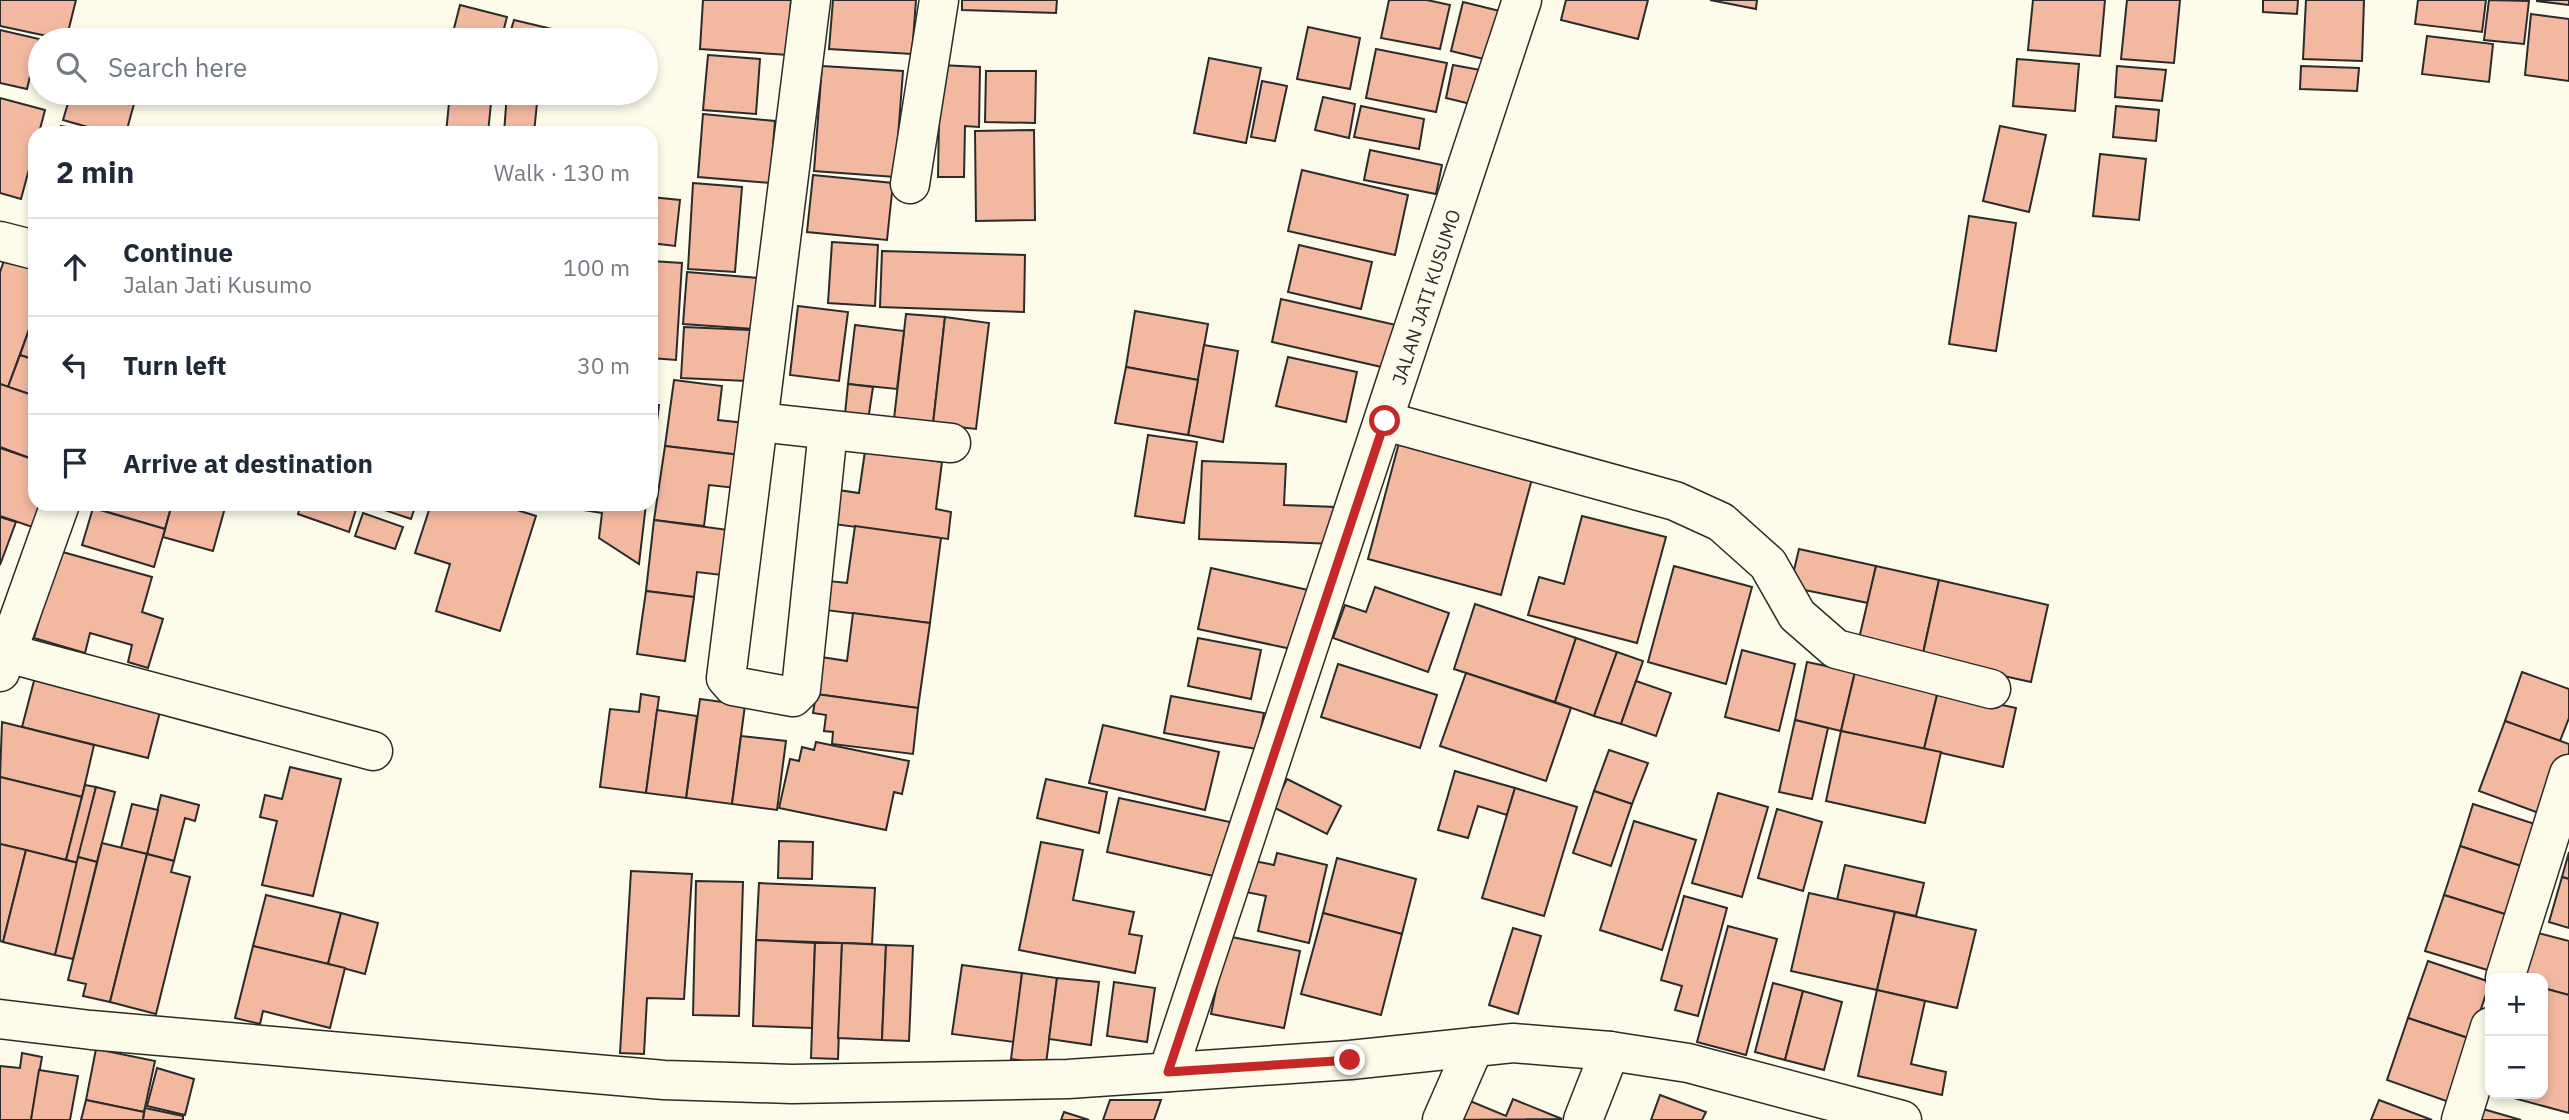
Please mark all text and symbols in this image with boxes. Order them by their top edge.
search box [28,28,658,105]
icon: search [52,48,90,86]
text: Search here [108,50,247,84]
text: 2 min [56,152,134,191]
text: Walk · 130 m [494,157,630,187]
street label: JALAN JATI KUSUMO [1386,206,1466,388]
text: Continue [123,235,233,269]
icon: ahead [56,248,94,286]
text: 100 m [563,252,630,282]
text: Jalan Jati Kusumo [123,269,312,299]
icon: left [56,346,94,384]
text: Turn left [123,348,226,382]
text: 30 m [577,350,630,380]
route start [1369,405,1400,436]
icon: arrive [56,444,94,482]
text: Arrive at destination [123,446,373,480]
map controls [2485,973,2548,1099]
button: + [2485,973,2548,1036]
button: − [2485,1036,2548,1099]
route end [1334,1044,1365,1075]

